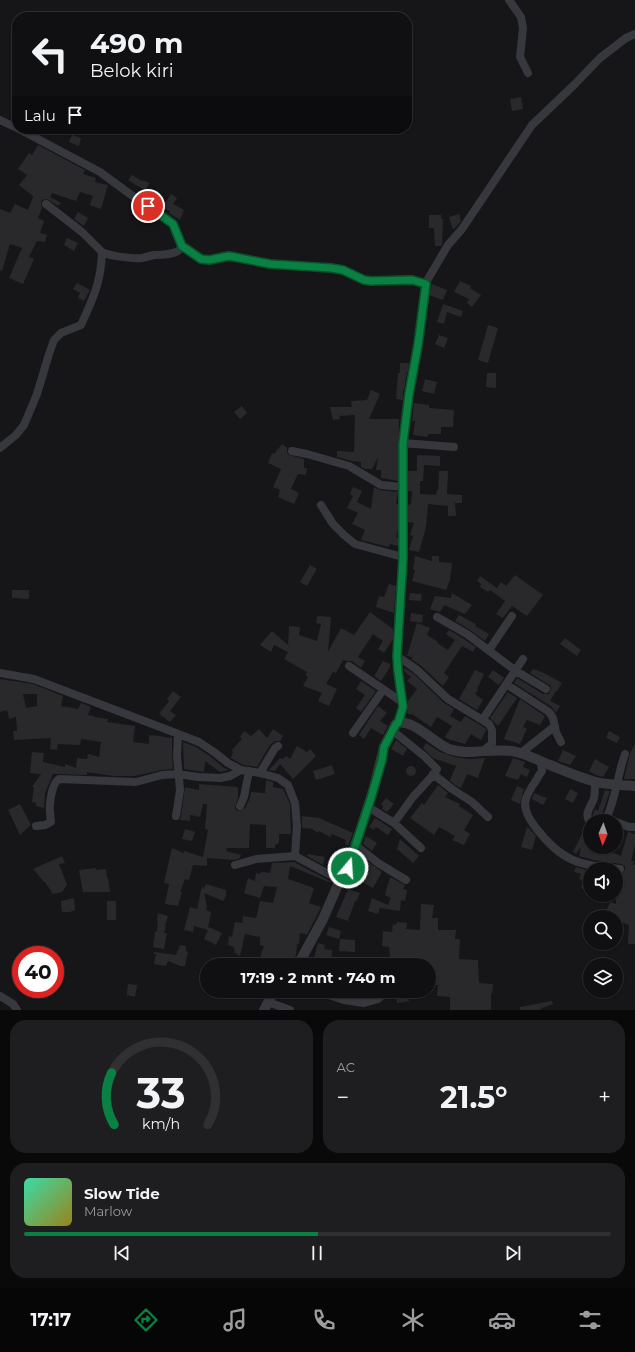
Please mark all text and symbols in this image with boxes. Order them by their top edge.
text: 490 m [90,26,183,60]
icon: left [24,28,76,80]
text: Belok kiri [90,60,174,82]
icon: arrive [64,104,86,126]
text: Lalu [24,106,56,125]
pin [131,189,165,223]
icon: arrive [137,195,159,217]
north arrow [583,814,623,854]
map controls [583,814,623,998]
position arrow [327,847,369,889]
button: sound [583,862,623,902]
button: search [583,910,623,950]
speed limit sign: 40 [12,946,64,998]
button: layers [583,958,623,998]
text: 17:19 · 2 mnt · 740 m [241,968,395,987]
text: AC [337,1059,355,1075]
text: 33 [136,1067,186,1117]
text: 21.5° [440,1079,508,1116]
text: − [337,1084,349,1111]
text: + [598,1084,611,1111]
text: km/h [142,1114,180,1132]
text: Slow Tide [84,1184,160,1203]
text: Marlow [84,1203,132,1219]
icon: previous [111,1242,133,1264]
icon: pause [306,1242,328,1264]
icon: next [502,1242,524,1264]
icon: directions [132,1306,160,1334]
icon: music [221,1306,249,1334]
icon: phone [310,1306,338,1334]
icon: climate [399,1306,427,1334]
icon: car [488,1306,516,1334]
icon: filters [576,1306,604,1334]
text: 17:17 [30,1309,71,1331]

